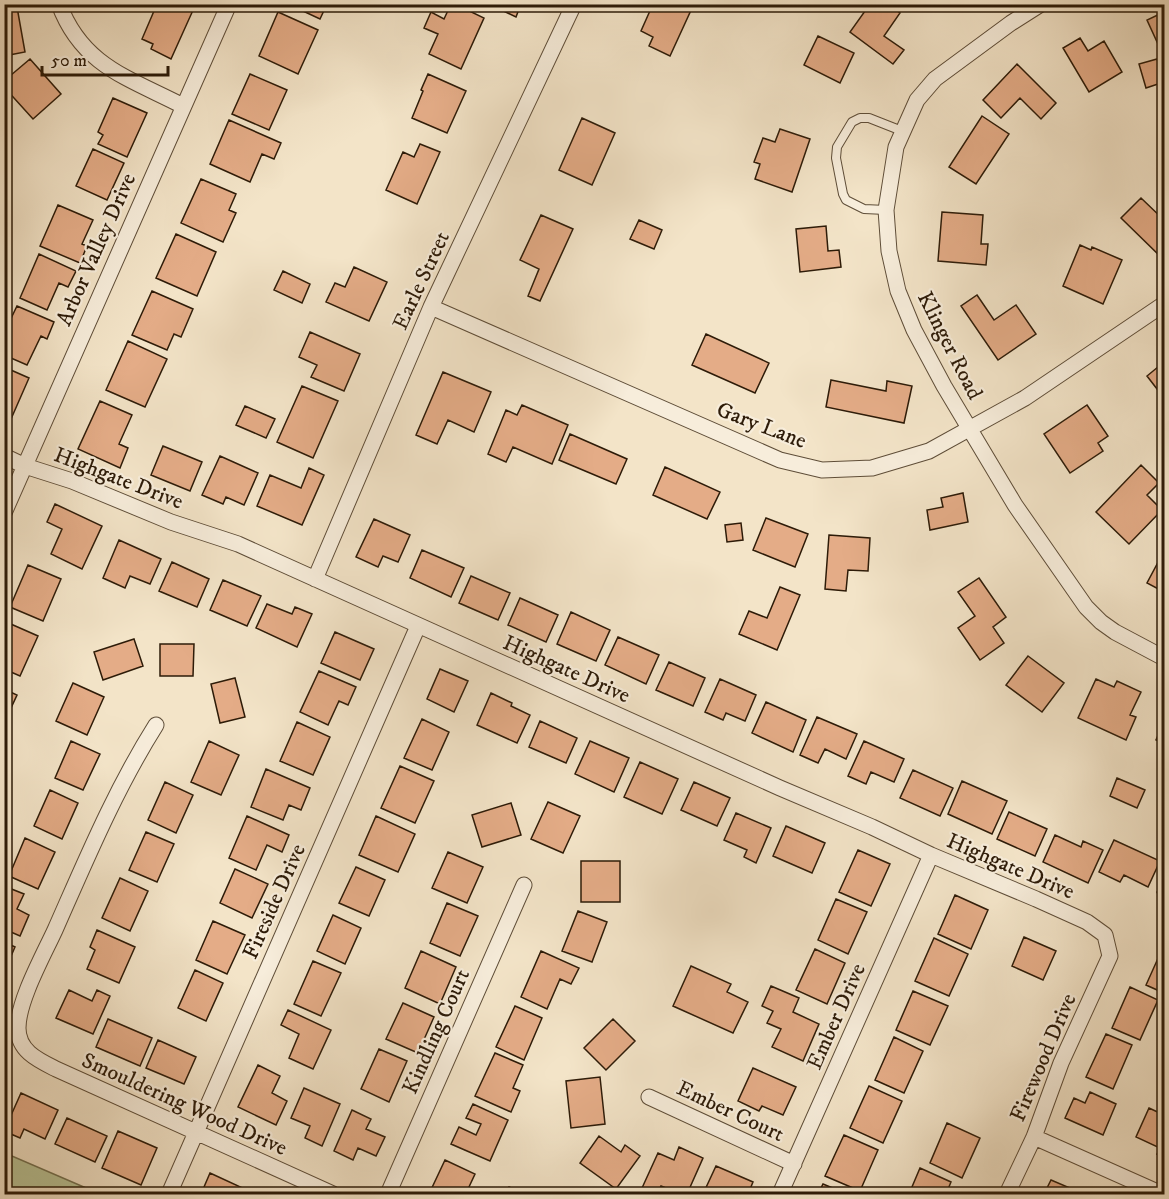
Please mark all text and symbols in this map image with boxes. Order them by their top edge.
scale bar [42,39,168,77]
text: 50 m [51,50,87,72]
street label: Arbor Valley Drive [51,169,142,330]
street label: Earle Street [387,227,456,334]
street label: Klinger Road [911,287,988,404]
street label: Gary Lane [713,396,810,455]
street label: Highgate Drive [50,441,187,515]
street label: Highgate Drive [499,629,634,709]
street label: Highgate Drive [942,827,1078,905]
street label: Fireside Drive [237,840,312,963]
street label: Ember Drive [801,959,872,1074]
street label: Kindling Court [397,965,476,1098]
street label: Firewood Drive [1004,989,1082,1126]
street label: Smouldering Wood Drive [78,1047,291,1162]
street label: Ember Court [672,1075,788,1148]

